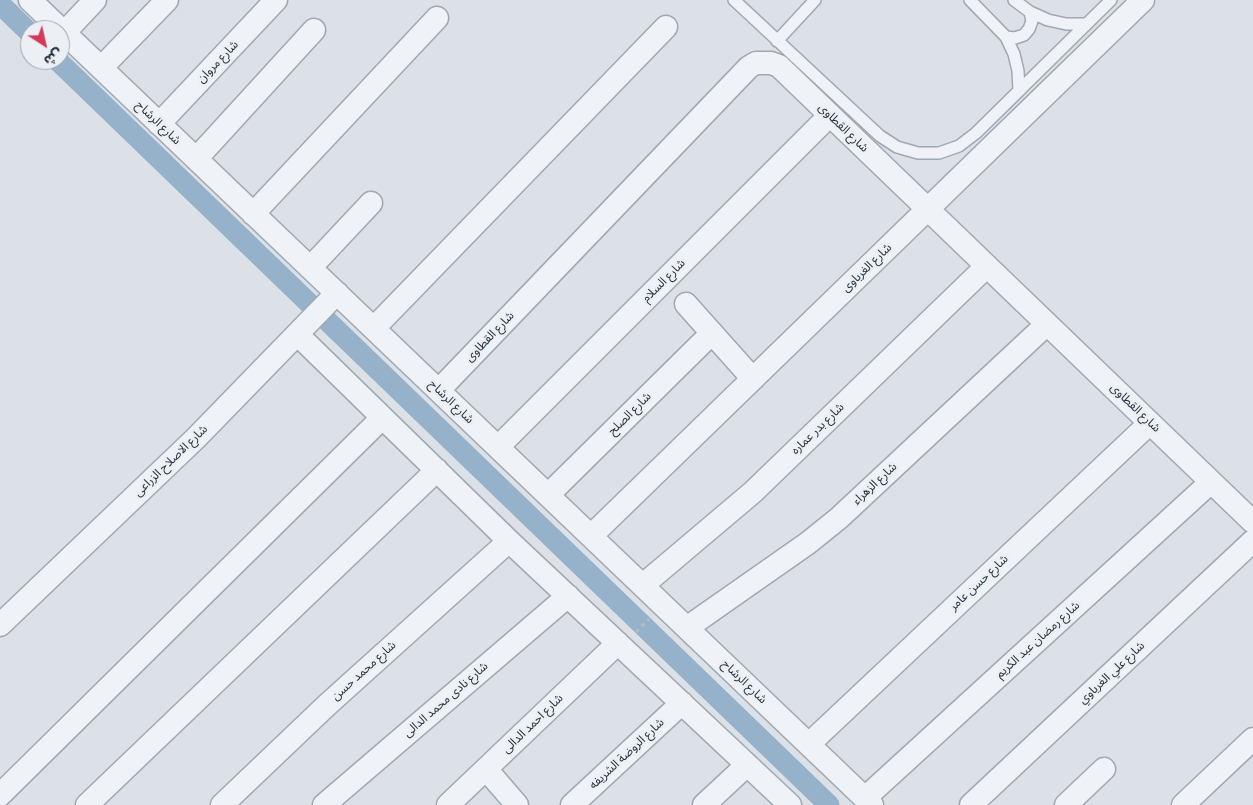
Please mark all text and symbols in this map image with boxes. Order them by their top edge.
north arrow [20,20,70,70]
street label: شارع مروان [194,38,242,86]
text: ش [41,44,66,69]
street label: شارع الرشاح [133,98,183,148]
street label: شارع القطاوى [815,100,871,156]
street label: شارع الغرباوى [839,241,895,295]
street label: شارع السلام [639,256,689,306]
street label: شارع القطاوى [462,309,518,365]
street label: شارع الرشاح [426,377,476,427]
street label: شارع القطاوى [1107,380,1163,436]
street label: شارع الصلح [606,390,654,438]
street label: شارع بدر عماره [789,400,847,458]
street label: شارع الاصلاح الزراعى [131,422,211,500]
street label: شارع الزهراء [850,460,900,508]
street label: شارع حسن عامر [947,552,1011,614]
street label: شارع رمضان عبد الكريم [993,599,1083,681]
street label: شارع محمد حسن [329,638,399,704]
street label: شارع علي الغرباوي [1076,639,1148,707]
street label: شارع الرشاح [719,657,769,707]
street label: شارع نادى محمد الدالى [401,659,491,741]
street label: شارع احمد الدالى [500,691,566,757]
street label: شارع الروضة الشريفه [586,716,668,792]

